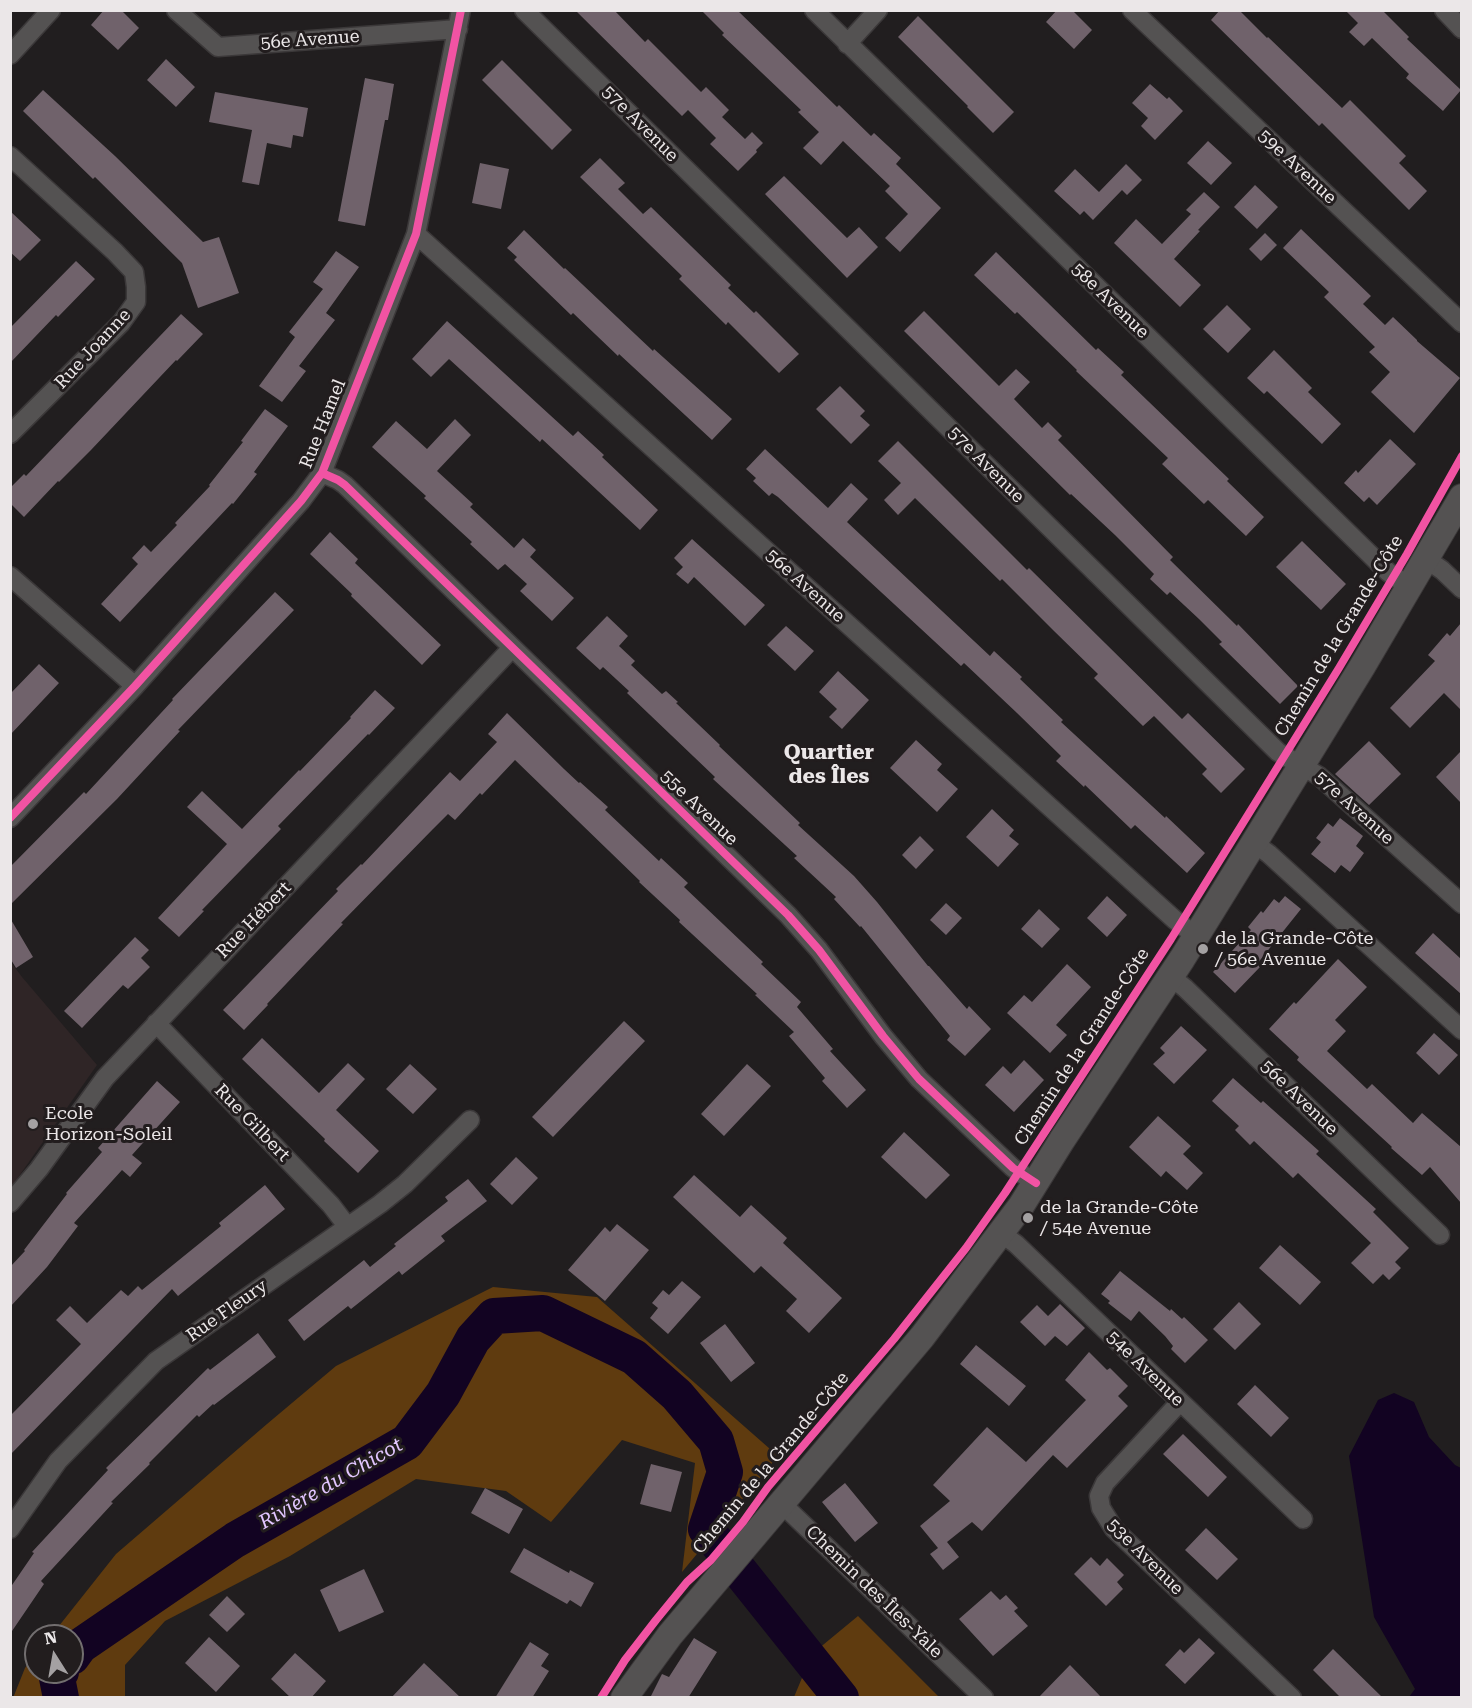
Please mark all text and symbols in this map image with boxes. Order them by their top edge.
street label: 56e Avenue [260,26,360,54]
street label: 57e Avenue [597,81,683,167]
street label: 59e Avenue [1253,125,1341,209]
street label: 58e Avenue [1067,259,1153,343]
street label: Rue Joanne [51,305,135,393]
street label: Rue Hamel [295,376,351,472]
street label: 57e Avenue [943,422,1029,508]
street label: Chemin de la Grande-Côte [1270,531,1408,741]
street label: 56e Avenue [761,545,849,627]
district label: Quartier des Îles [784,740,874,790]
street label: 55e Avenue [656,766,742,850]
street label: 57e Avenue [1310,767,1398,849]
street label: Rue Hébert [212,877,296,963]
place label: de la Grande-Côte / 56e Avenue [1215,928,1373,970]
marker: de la Grande-Côte / 56e Avenue [1196,942,1210,956]
street label: Chemin de la Grande-Côte [1010,944,1154,1150]
street label: 56e Avenue [1256,1056,1342,1140]
street label: Rue Gilbert [210,1080,294,1166]
place label: Ecole Horizon-Soleil [45,1103,172,1146]
marker: Ecole Horizon-Soleil [26,1117,40,1131]
place label: de la Grande-Côte / 54e Avenue [1040,1197,1198,1240]
marker: de la Grande-Côte / 54e Avenue [1021,1211,1035,1225]
street label: Rue Fleury [182,1275,272,1347]
street label: 54e Avenue [1102,1327,1188,1411]
street label: Chemin de la Grande-Côte [688,1368,854,1558]
water label: Rivière du Chicot [255,1433,407,1535]
street label: 53e Avenue [1102,1514,1188,1600]
street label: Chemin des Îles-Yale [801,1521,947,1663]
north arrow [24,1624,84,1684]
text: N [43,1627,59,1648]

